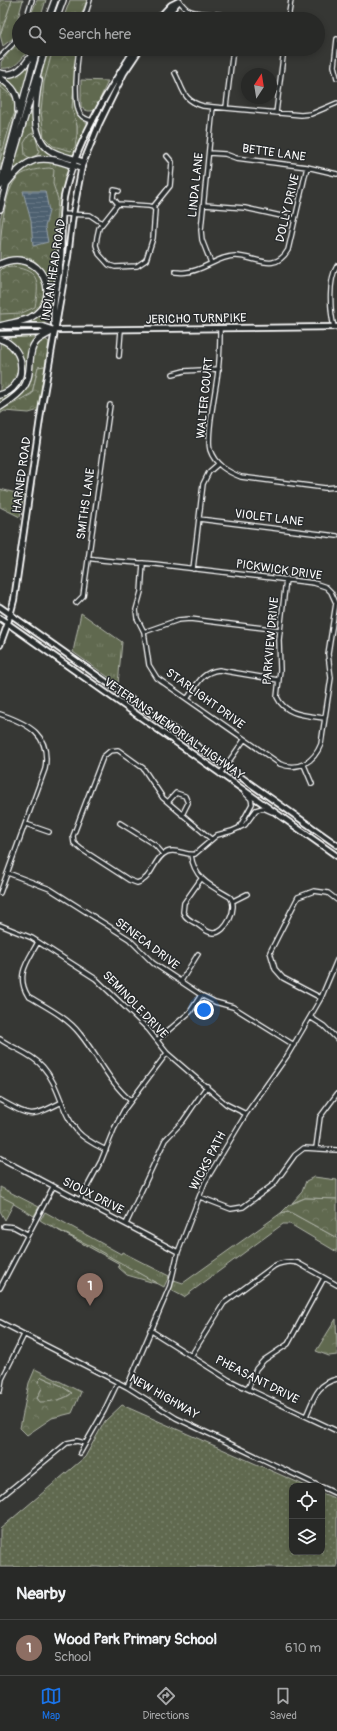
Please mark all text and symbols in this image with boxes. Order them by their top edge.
search box [12,12,325,56]
icon: search [26,23,48,45]
text: Search here [58,25,131,44]
north arrow [241,68,277,104]
street label: BETTE LANE [241,141,307,165]
street label: LINDA LANE [185,152,207,218]
street label: DOLLY DRIVE [273,172,303,244]
street label: INDIAN HEAD ROAD [39,218,70,322]
street label: JERICHO TURNPIKE [146,311,246,327]
street label: WALTER COURT [193,356,217,439]
street label: HARNED ROAD [9,436,35,514]
street label: SMITHS LANE [74,467,98,541]
street label: VIOLET LANE [234,506,304,530]
street label: PICKWICK DRIVE [235,557,323,583]
street label: PARKVIEW DRIVE [260,596,282,686]
street label: STARLIGHT DRIVE [163,665,247,733]
street label: VETERANS MEMORIAL HIGHWAY [101,675,247,783]
street label: SENECA DRIVE [112,915,182,973]
street label: SEMINOLE DRIVE [99,968,171,1042]
your location [194,1000,214,1020]
street label: WICKS PATH [186,1129,230,1193]
street label: SIOUX DRIVE [60,1174,126,1218]
pin: 1 [77,1273,103,1306]
street label: PHEASANT DRIVE [213,1353,301,1407]
street label: NEW HIGHWAY [127,1371,201,1423]
map controls [289,1483,325,1555]
button: locate [289,1483,325,1519]
button: layers [289,1519,325,1555]
text: Nearby [16,1583,65,1604]
text: Wood Park Primary School [54,1630,217,1649]
text: 1 [26,1640,32,1656]
text: 610 m [285,1640,321,1656]
text: School [54,1649,91,1665]
tab: Map [40,1685,62,1722]
tab: Directions [142,1685,189,1722]
tab: Saved [270,1685,297,1722]

